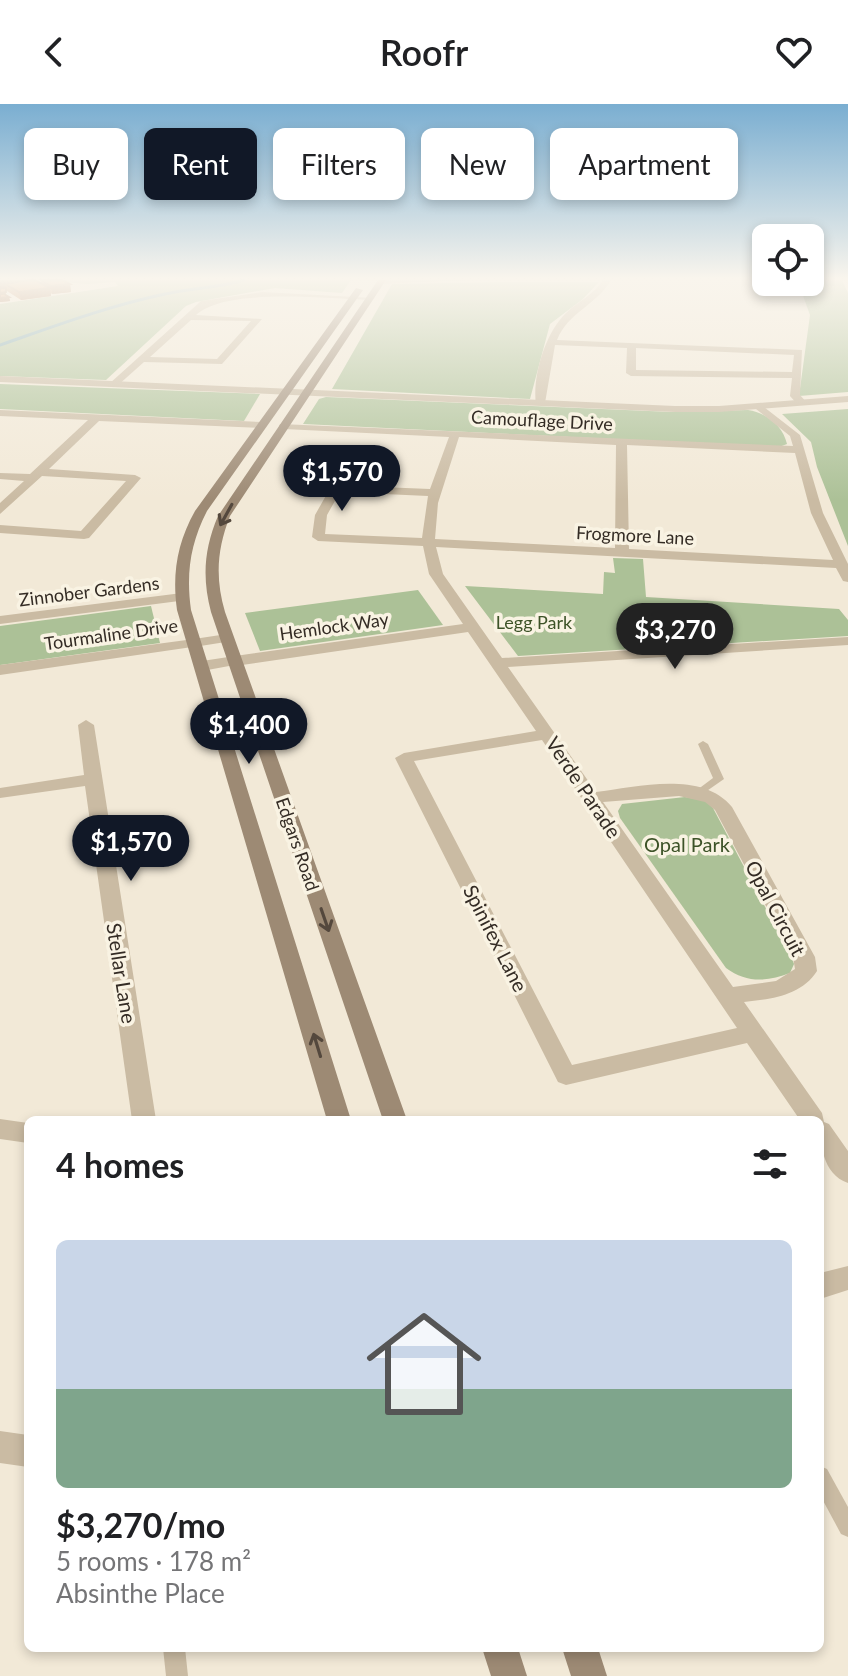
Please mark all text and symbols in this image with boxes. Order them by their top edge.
icon: back [32,30,76,74]
text: Roofr [380,30,468,74]
icon: heart [772,30,816,74]
chip: Buy [24,128,128,200]
chip: Rent [144,128,257,200]
chip: Filters [273,128,405,200]
chip: New [421,128,534,200]
chip: Apartment [550,128,738,200]
map controls [752,224,824,296]
button: locate [752,224,824,296]
street label: Camouflage Drive [471,405,613,435]
pin: $1,570 [277,445,407,513]
text: $1,570 [301,455,383,487]
one-way arrow [218,502,233,526]
street label: Frogmore Lane [575,521,695,549]
street label: Zinnober Gardens [17,571,161,611]
pin: $3,270 [610,603,740,671]
street label: Hemlock Way [278,607,391,645]
park label: Legg Park [496,611,573,633]
text: $3,270 [634,613,716,645]
street label: Tourmaline Drive [43,614,179,654]
pin: $1,400 [184,698,314,766]
text: $1,400 [208,708,290,740]
street label: Verde Parade [541,732,627,842]
street label: Edgars Road [272,794,324,894]
pin: $1,570 [66,815,196,883]
text: $1,570 [90,825,172,857]
park label: Opal Park [644,832,731,856]
street label: Opal Circuit [741,856,811,960]
street label: Spinifex Lane [459,881,533,995]
one-way arrow [319,908,333,932]
street label: Stellar Lane [102,921,142,1025]
one-way arrow [309,1033,324,1059]
icon: filters [748,1142,792,1186]
text: 4 homes [56,1144,184,1185]
icon: home [352,1292,496,1436]
text: $3,270/mo [56,1504,225,1545]
text: 5 rooms · 178 m² [56,1545,251,1577]
text: Absinthe Place [56,1577,225,1609]

